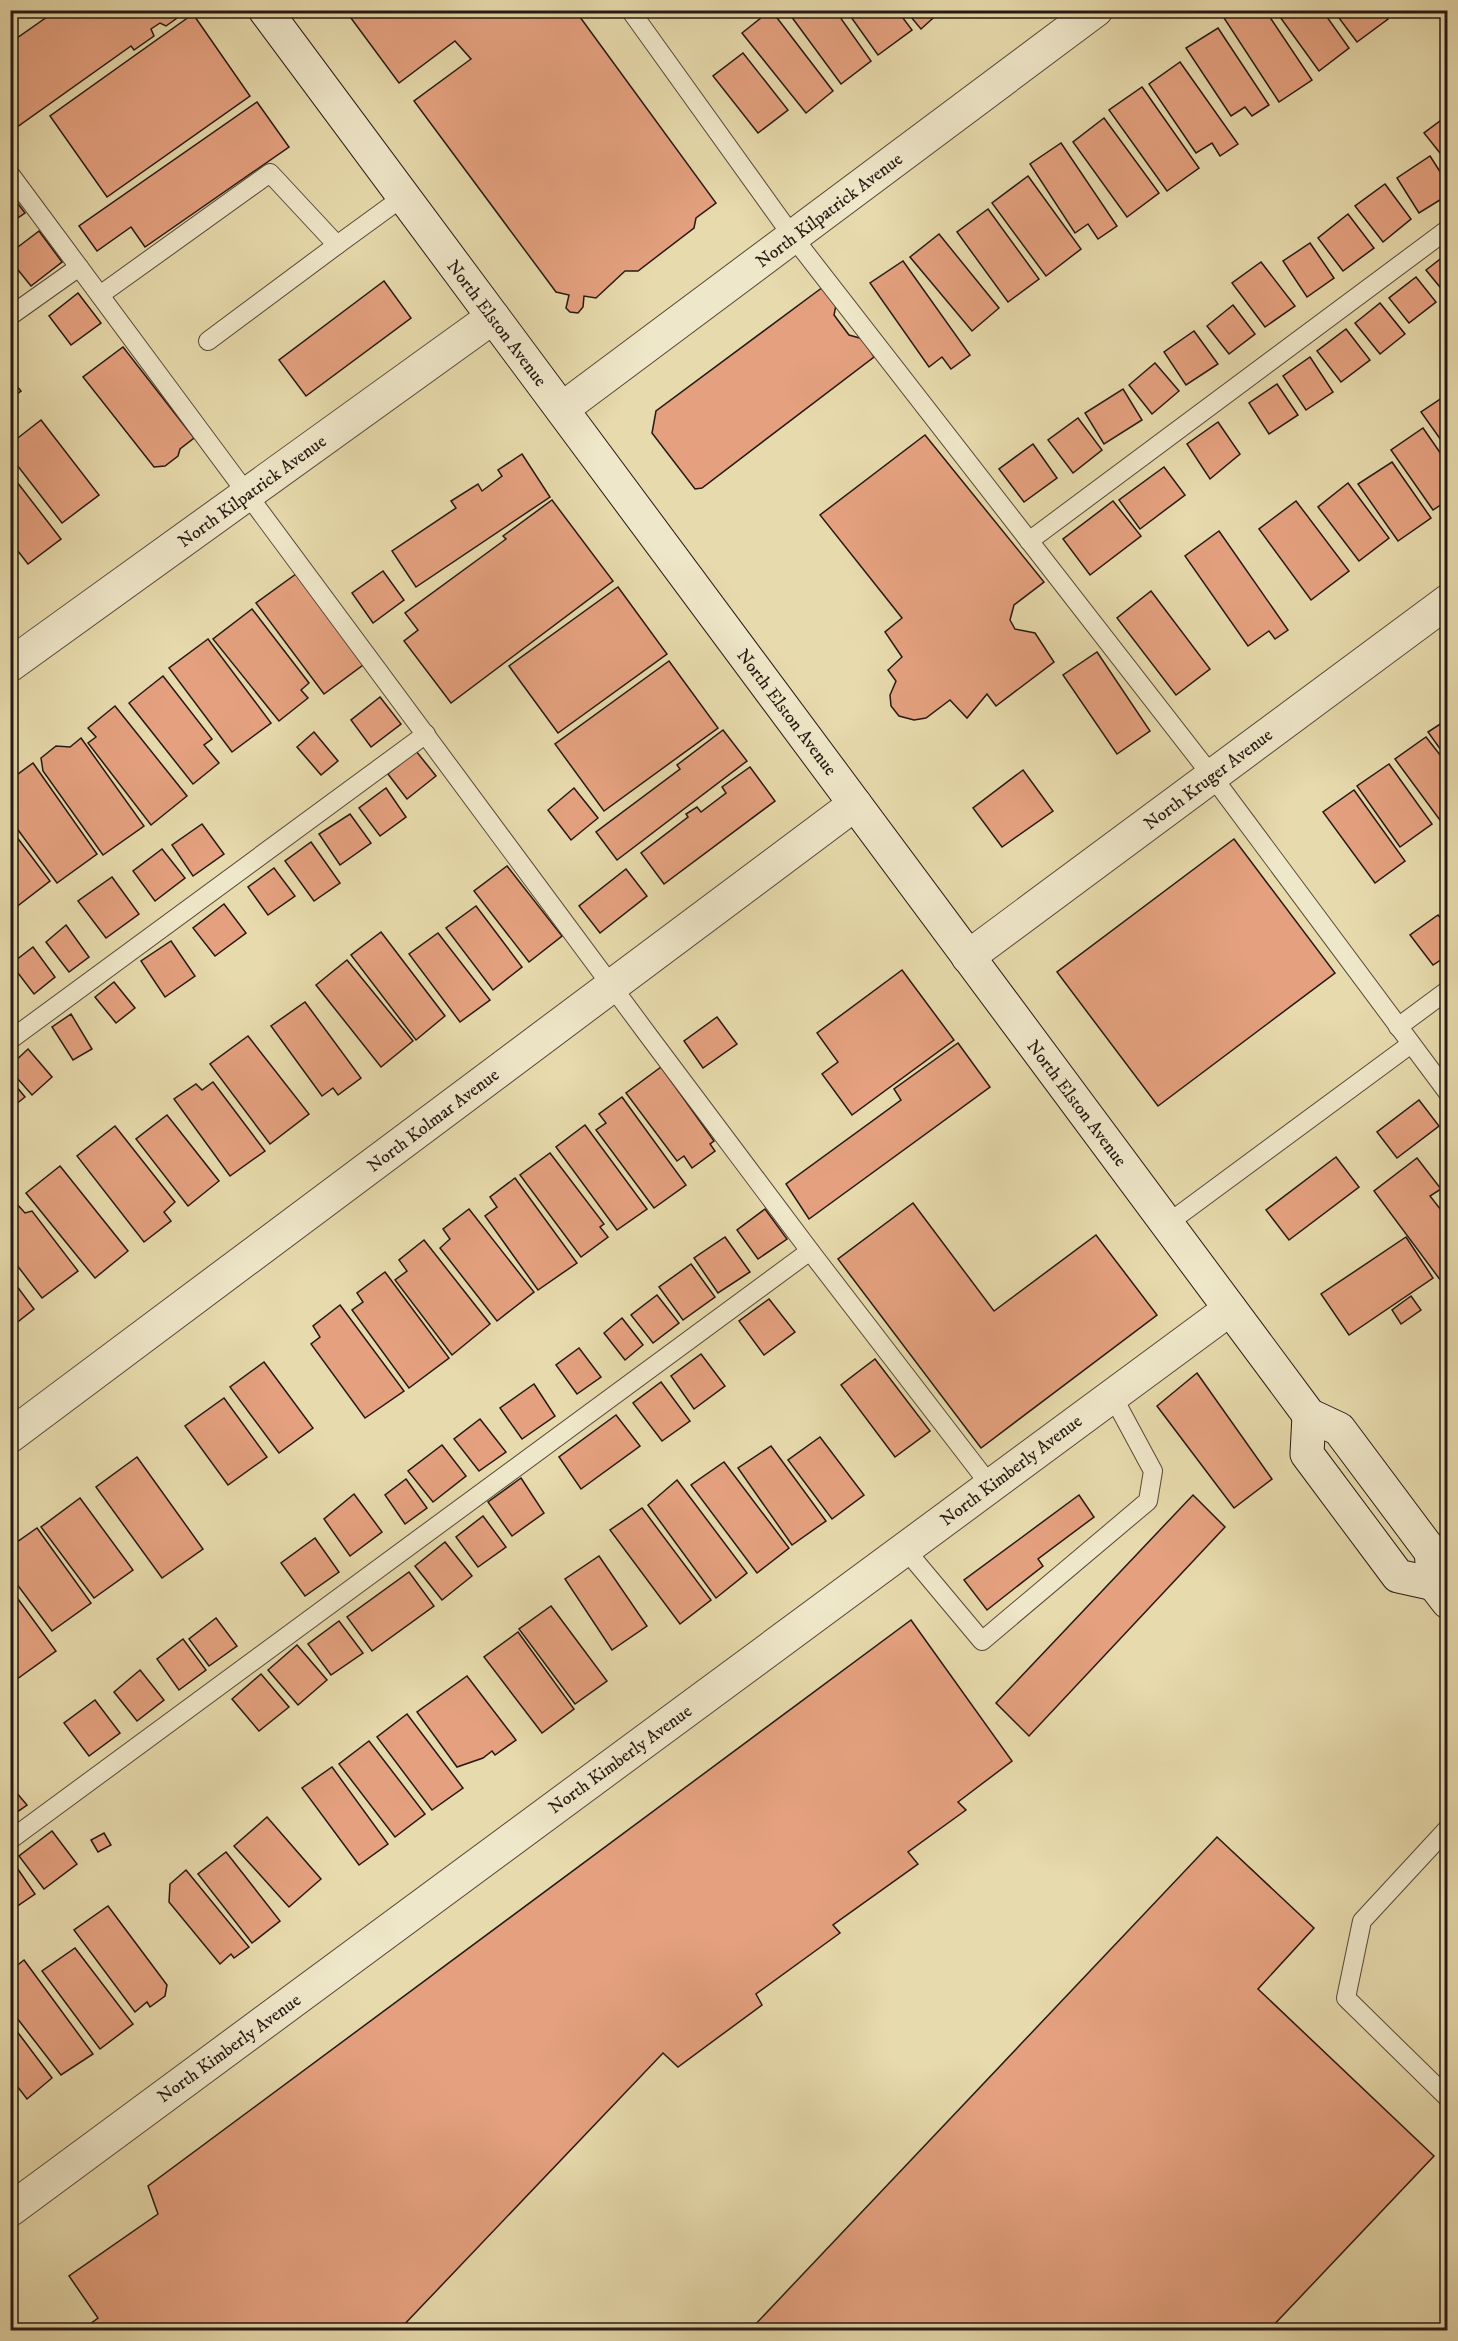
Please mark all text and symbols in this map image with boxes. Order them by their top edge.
street label: North Kilpatrick Avenue [752,149,907,273]
street label: North Elston Avenue [441,256,551,391]
street label: North Kilpatrick Avenue [174,431,331,553]
street label: North Elston Avenue [731,645,841,780]
street label: North Kruger Avenue [1140,724,1277,835]
street label: North Elston Avenue [1021,1036,1131,1171]
street label: North Kolmar Avenue [363,1064,504,1177]
street label: North Kimberly Avenue [936,1410,1087,1531]
street label: North Kimberly Avenue [545,1700,696,1819]
street label: North Kimberly Avenue [154,1989,305,2108]

